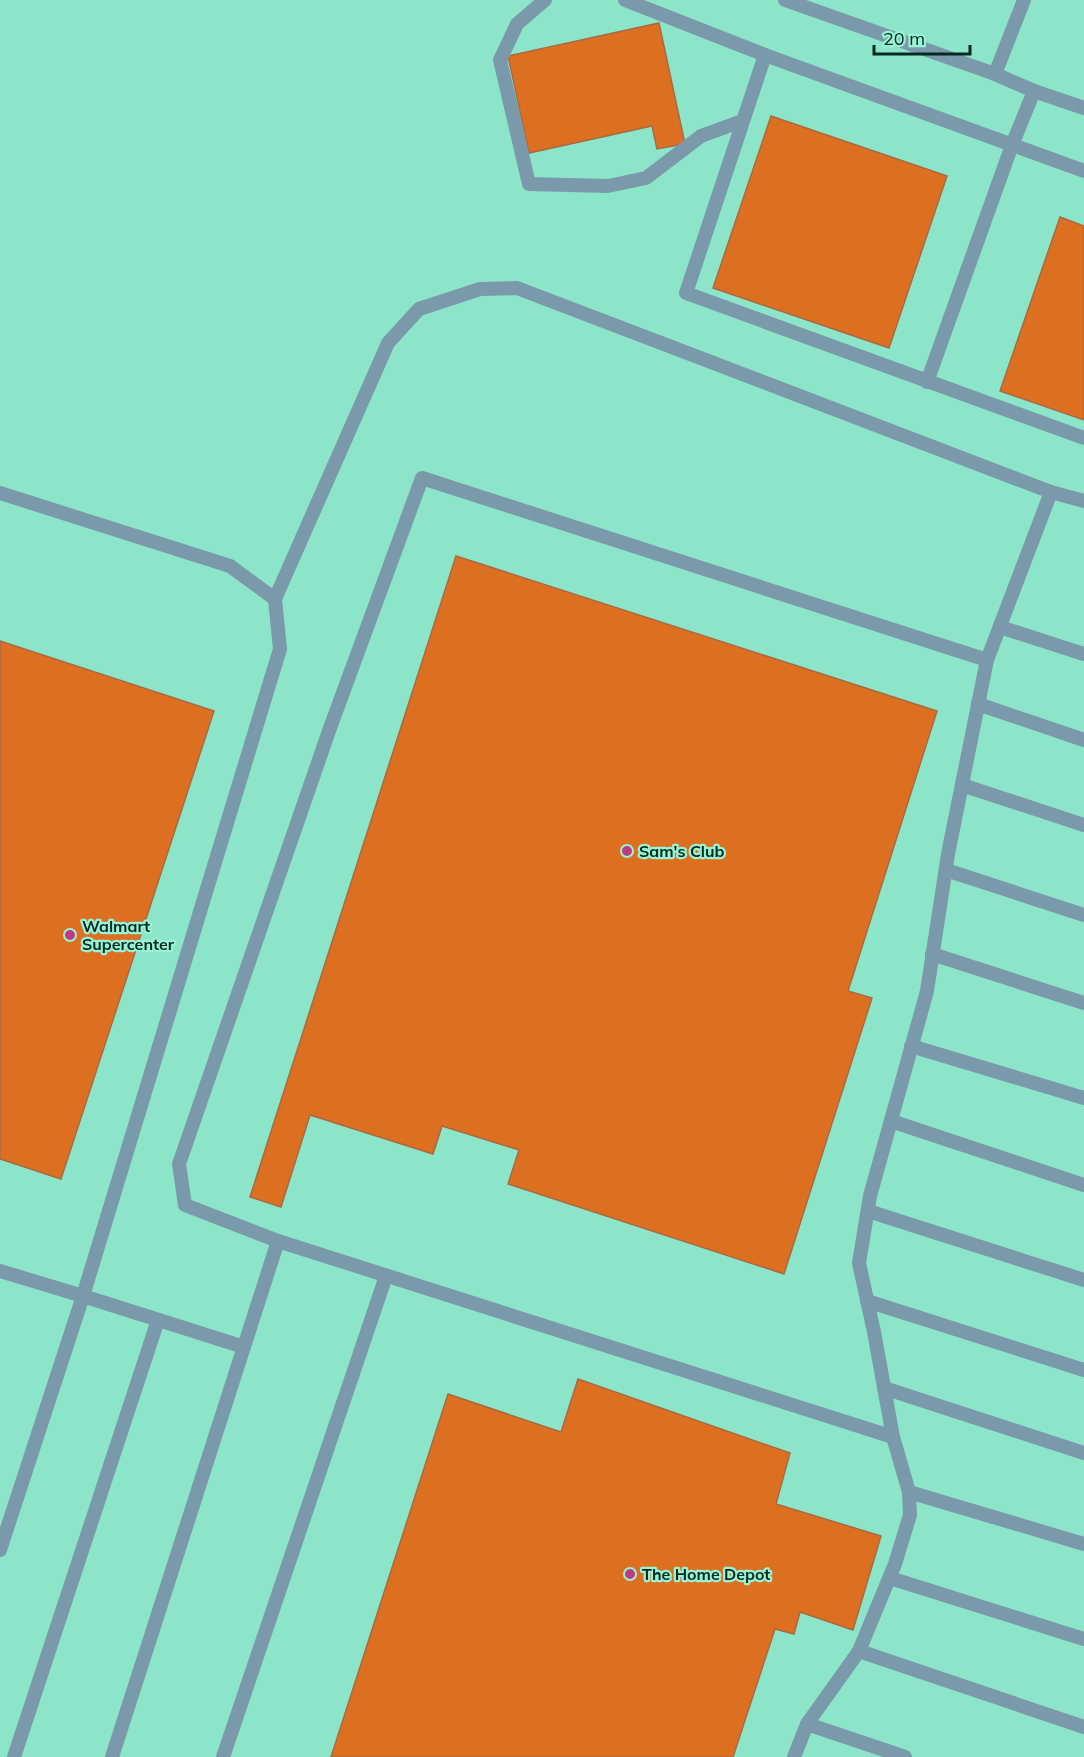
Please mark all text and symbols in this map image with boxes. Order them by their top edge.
scale bar [874,18,970,56]
text: 20 m [883,27,925,50]
place label: Sam's Club [639,841,725,861]
marker: Sam's Club [620,844,634,858]
place label: Walmart Supercenter [82,916,175,954]
marker: Walmart Supercenter [63,928,77,942]
place label: The Home Depot [642,1564,770,1584]
marker: The Home Depot [623,1567,637,1581]

